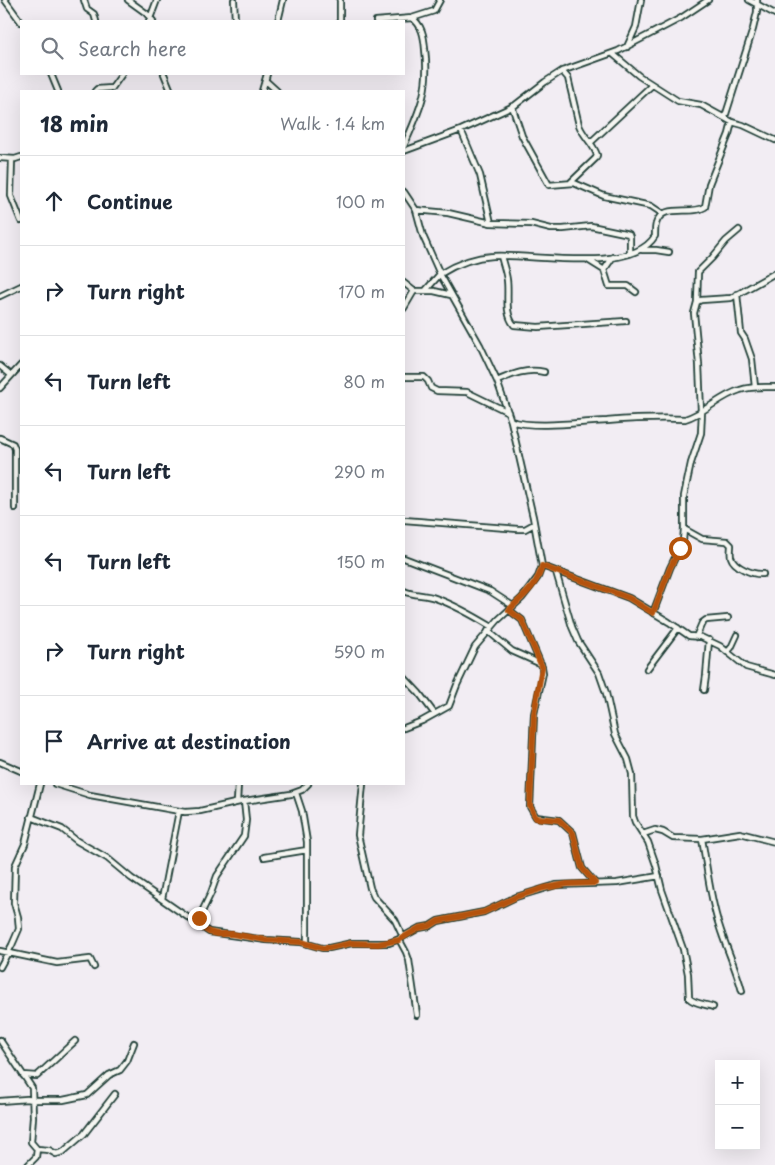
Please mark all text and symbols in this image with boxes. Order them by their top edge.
search box [20,20,405,75]
icon: search [38,34,66,62]
text: Search here [78,34,187,62]
text: 18 min [40,107,109,139]
text: Walk · 1.4 km [280,111,385,135]
icon: ahead [40,187,68,215]
text: Continue [87,187,173,215]
text: 100 m [336,189,385,213]
icon: right [40,277,68,305]
text: Turn right [87,277,185,305]
text: 170 m [339,279,385,303]
icon: left [40,367,68,395]
text: Turn left [87,367,171,395]
text: 80 m [343,369,385,393]
icon: left [40,457,68,485]
text: Turn left [87,457,171,485]
text: 290 m [334,459,385,483]
route start [669,537,692,560]
icon: left [40,547,68,575]
text: Turn left [87,547,171,575]
text: 150 m [337,549,385,573]
icon: right [40,637,68,665]
text: Turn right [87,637,185,665]
text: 590 m [333,639,385,663]
icon: arrive [40,727,68,755]
text: Arrive at destination [87,727,291,755]
route end [188,907,211,930]
map controls [715,1060,760,1150]
button: + [715,1060,760,1105]
button: − [715,1105,760,1150]

